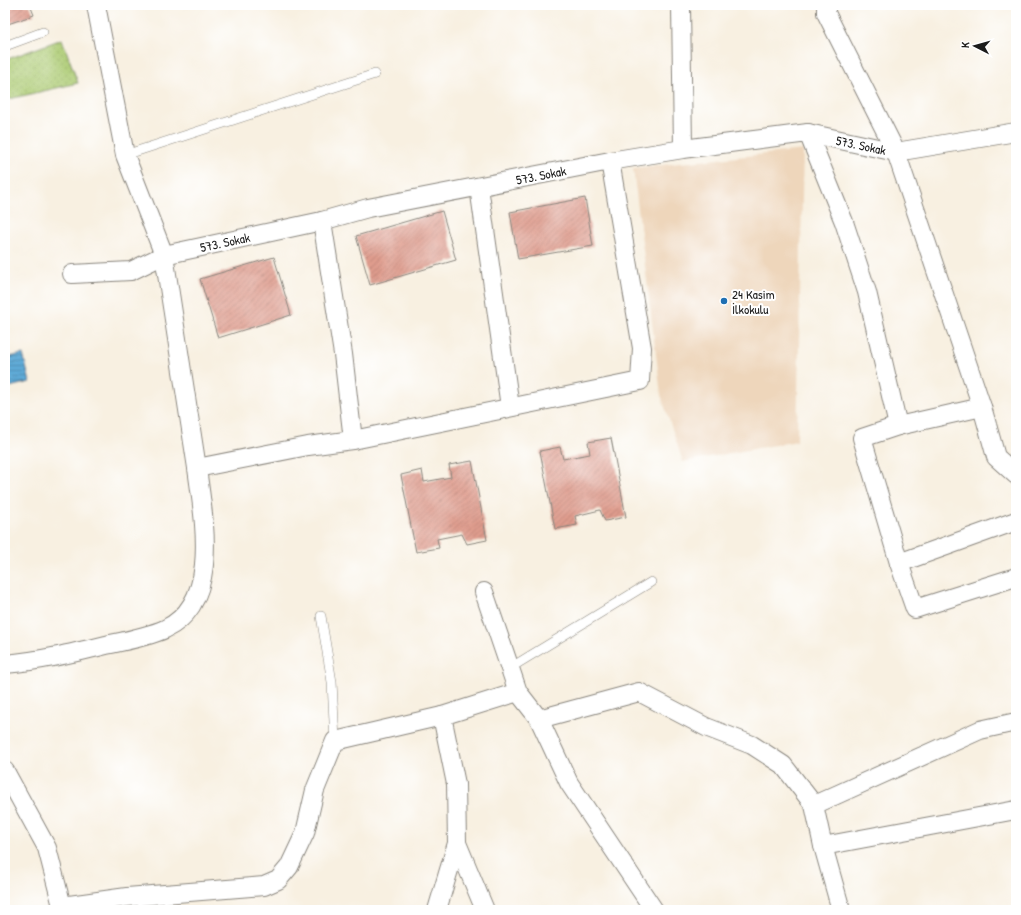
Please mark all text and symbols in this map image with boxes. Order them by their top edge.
north arrow [955,26,995,66]
text: K [958,41,972,49]
street label: 573. Sokak [834,131,888,159]
street label: 573. Sokak [514,161,568,189]
street label: 573. Sokak [198,228,252,256]
place label: 24 Kasim İlkokulu [732,285,775,318]
marker: 24 Kasim İlkokulu [719,296,729,306]

